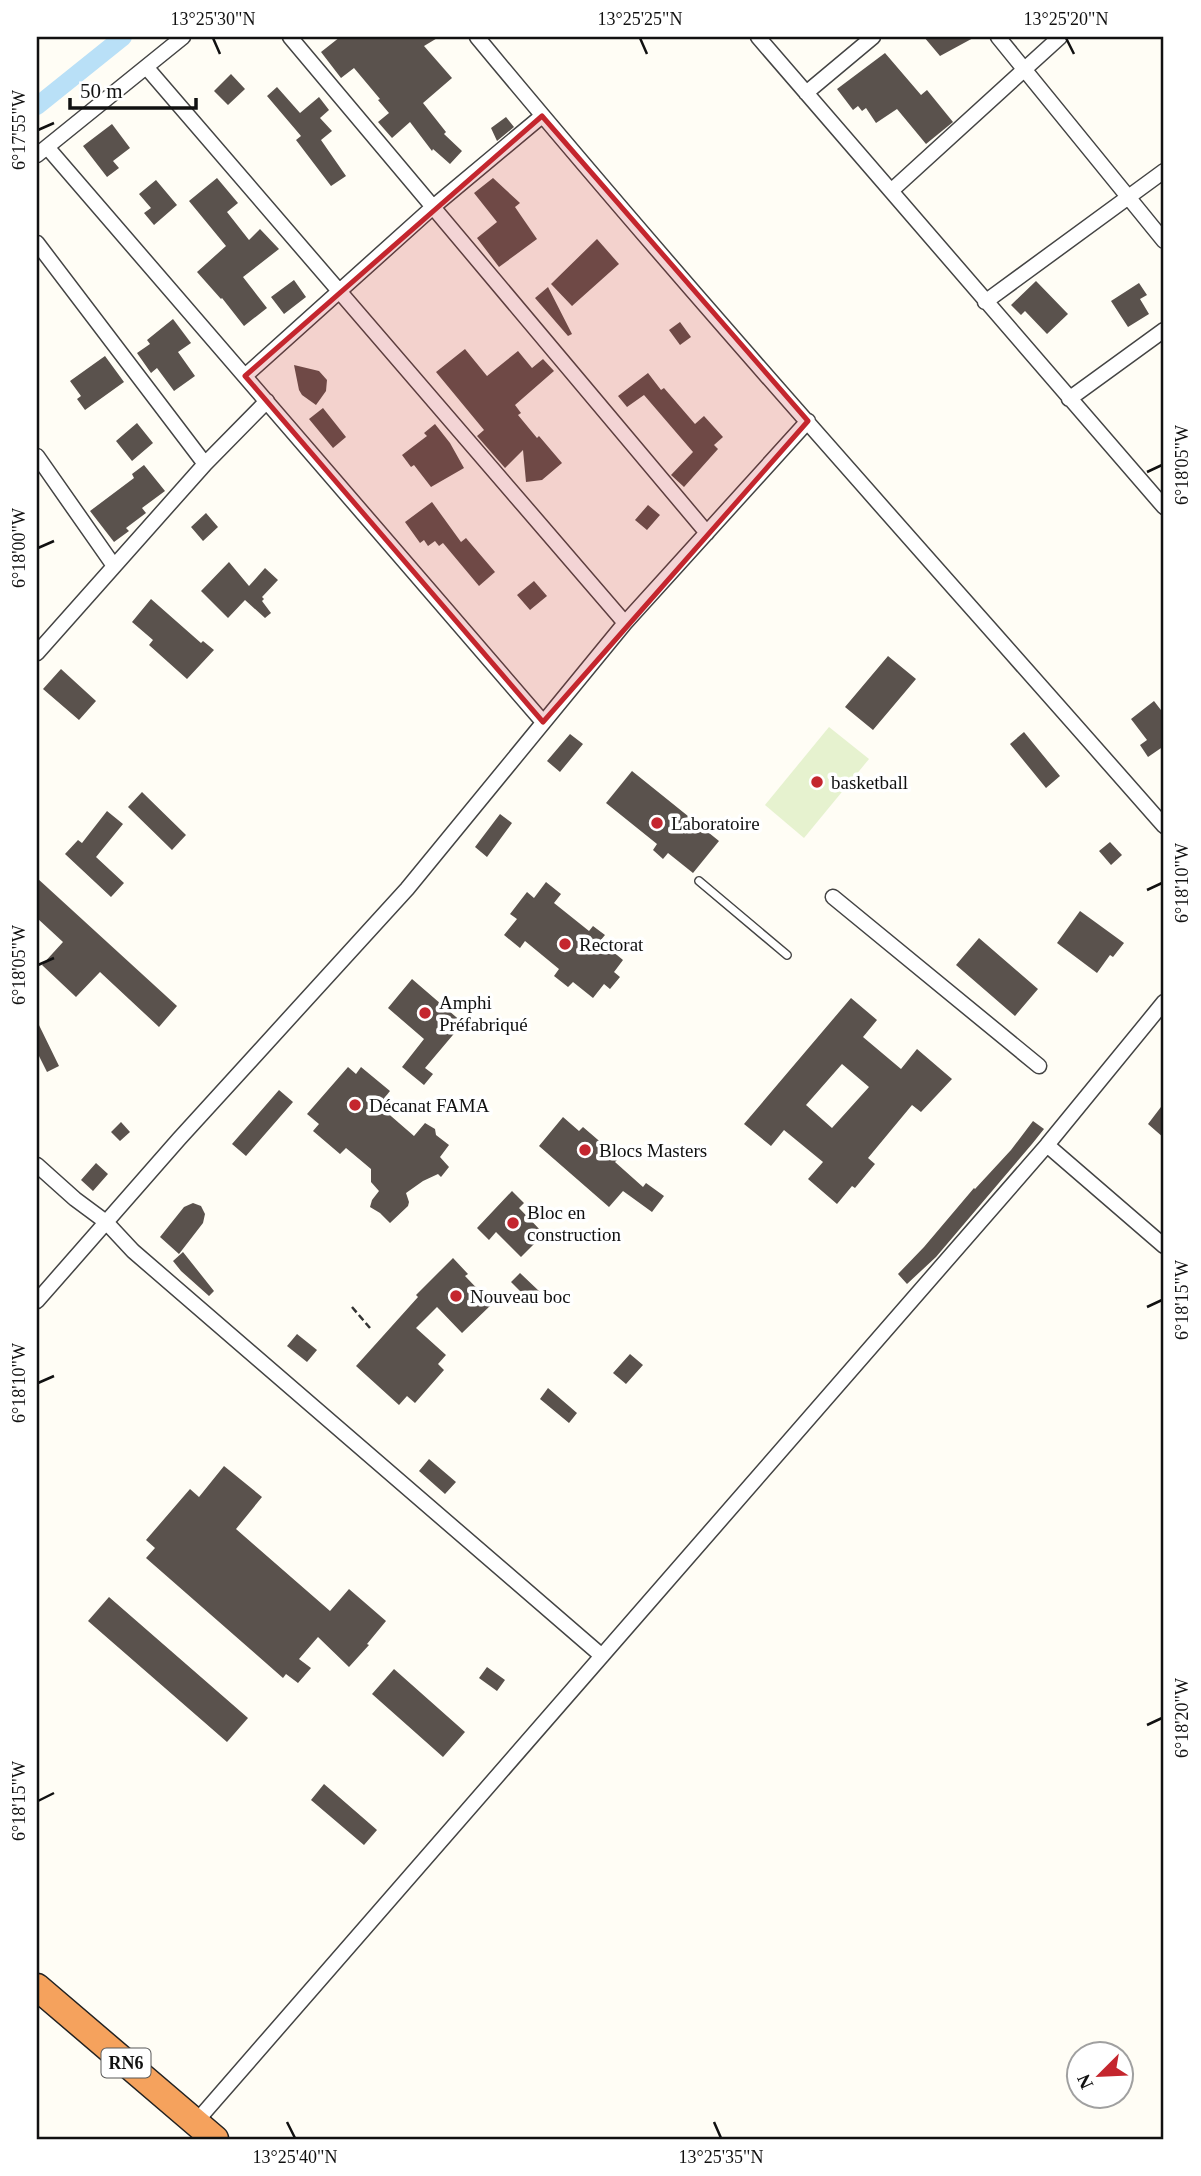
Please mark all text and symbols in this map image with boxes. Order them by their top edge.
text: 13°25'30"N [171,9,255,29]
text: 13°25'25"N [598,9,682,29]
text: 13°25'20"N [1024,9,1108,29]
scale bar [70,66,196,110]
text: 50 m [80,79,123,103]
text: 6°17'55"W [9,90,29,170]
text: 6°18'05"W [1172,425,1192,505]
text: 6°18'00"W [9,508,29,588]
place label: basketball [831,772,908,793]
marker: basketball [809,774,825,790]
place label: Laboratoire [671,813,760,834]
marker: Laboratoire [649,815,665,831]
text: 6°18'10"W [1172,843,1192,923]
text: 6°18'05"W [9,925,29,1005]
place label: Rectorat [579,934,644,955]
marker: Rectorat [557,936,573,952]
place label: Amphi Préfabriqué [439,992,528,1035]
marker: Amphi Préfabriqué [417,1005,433,1021]
place label: Décanat FAMA [369,1095,490,1116]
marker: Décanat FAMA [347,1097,363,1113]
place label: Blocs Masters [599,1140,707,1161]
marker: Blocs Masters [577,1142,593,1158]
place label: Bloc en construction [527,1202,621,1245]
marker: Bloc en construction [505,1215,521,1231]
text: 6°18'15"W [1172,1260,1192,1340]
place label: Nouveau boc [470,1286,571,1307]
marker: Nouveau boc [448,1288,464,1304]
text: 6°18'10"W [9,1343,29,1423]
text: 6°18'20"W [1172,1678,1192,1758]
text: 6°18'15"W [9,1761,29,1841]
north arrow [1064,2039,1134,2110]
road number: RN6 [102,2048,150,2078]
text: N [1072,2071,1097,2092]
text: 13°25'40"N [253,2147,337,2167]
text: 13°25'35"N [679,2147,763,2167]

